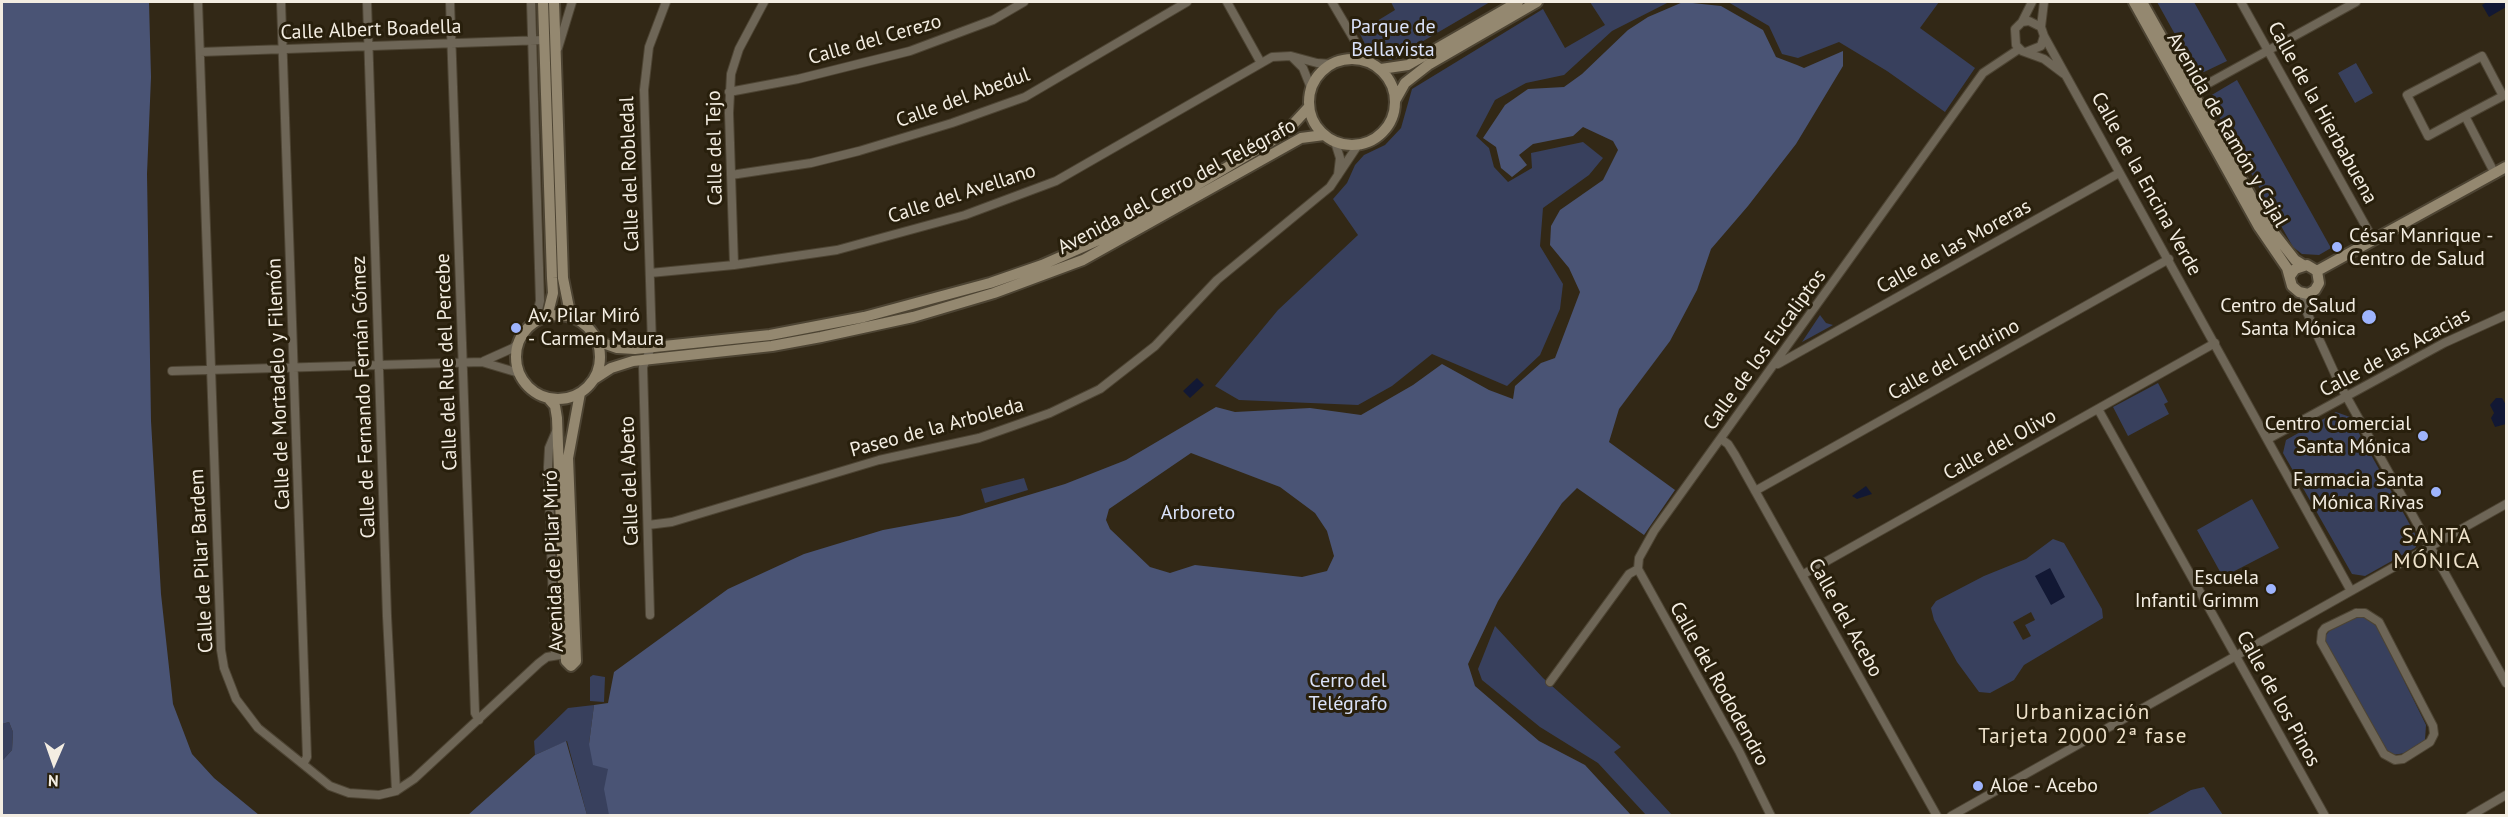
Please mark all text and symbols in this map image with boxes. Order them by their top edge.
street label: Calle del Cerezo [806,10,944,70]
street label: Calle Albert Boadella [280,15,462,45]
park label: Parque de Bellavista [1350,15,1436,62]
street label: Calle de la Hierbabuena [2262,18,2382,208]
street label: Avenida de Ramón y Cajal [2161,28,2293,232]
street label: Calle del Abedul [893,63,1033,133]
street label: Calle de la Encina Verde [2086,88,2206,280]
street label: Calle del Tejo [702,90,728,206]
street label: Calle del Robledal [615,96,645,252]
street label: Avenida del Cerro del Telégrafo [1054,114,1300,260]
street label: Calle del Avellano [885,159,1039,229]
street label: Calle de las Moreras [1873,195,2035,299]
place label: César Manrique - Centro de Salud [2349,224,2493,271]
marker: César Manrique - Centro de Salud [2330,240,2344,254]
street label: Calle del Rue del Percebe [431,253,463,471]
street label: Calle de Fernando Fernán Gómez [347,255,381,539]
street label: Calle de Mortadelo y Filemón [263,258,295,510]
street label: Calle de los Eucaliptos [1699,265,1831,435]
place label: Centro de Salud Santa Mónica [2220,294,2356,341]
street label: Calle de las Acacias [2316,303,2474,403]
place label: Av. Pilar Miró - Carmen Maura [528,304,664,351]
marker: Centro de Salud Santa Mónica [2360,308,2378,326]
street label: Calle del Endrino [1884,314,2024,406]
marker: Av. Pilar Miró - Carmen Maura [509,321,523,335]
street label: Paseo de la Arboleda [848,393,1026,463]
street label: Calle del Olivo [1939,404,2061,486]
place label: Centro Comercial Santa Mónica [2265,412,2411,459]
street label: Calle del Abeto [616,416,644,546]
marker: Centro Comercial Santa Mónica [2416,429,2430,443]
street label: Calle de Pilar Bardem [185,468,219,654]
place label: Farmacia Santa Mónica Rivas [2293,468,2424,515]
street label: Avenida de Pilar Miró [539,469,569,653]
marker: Farmacia Santa Mónica Rivas [2429,485,2443,499]
park label: Arboreto [1161,501,1235,525]
district label: SANTA MÓNICA [2393,524,2481,576]
street label: Calle del Acebo [1803,554,1887,682]
place label: Escuela Infantil Grimm [2135,566,2259,613]
marker: Escuela Infantil Grimm [2264,582,2278,596]
street label: Calle del Rododendro [1664,598,1774,770]
street label: Calle de los Pinos [2231,627,2325,771]
park label: Cerro del Telégrafo [1309,669,1387,716]
district label: Urbanización Tarjeta 2000 2ª fase [1993,700,2173,750]
north arrow [24,733,84,793]
text: N [48,771,59,791]
place label: Aloe - Acebo [1990,774,2098,798]
marker: Aloe - Acebo [1971,779,1985,793]

